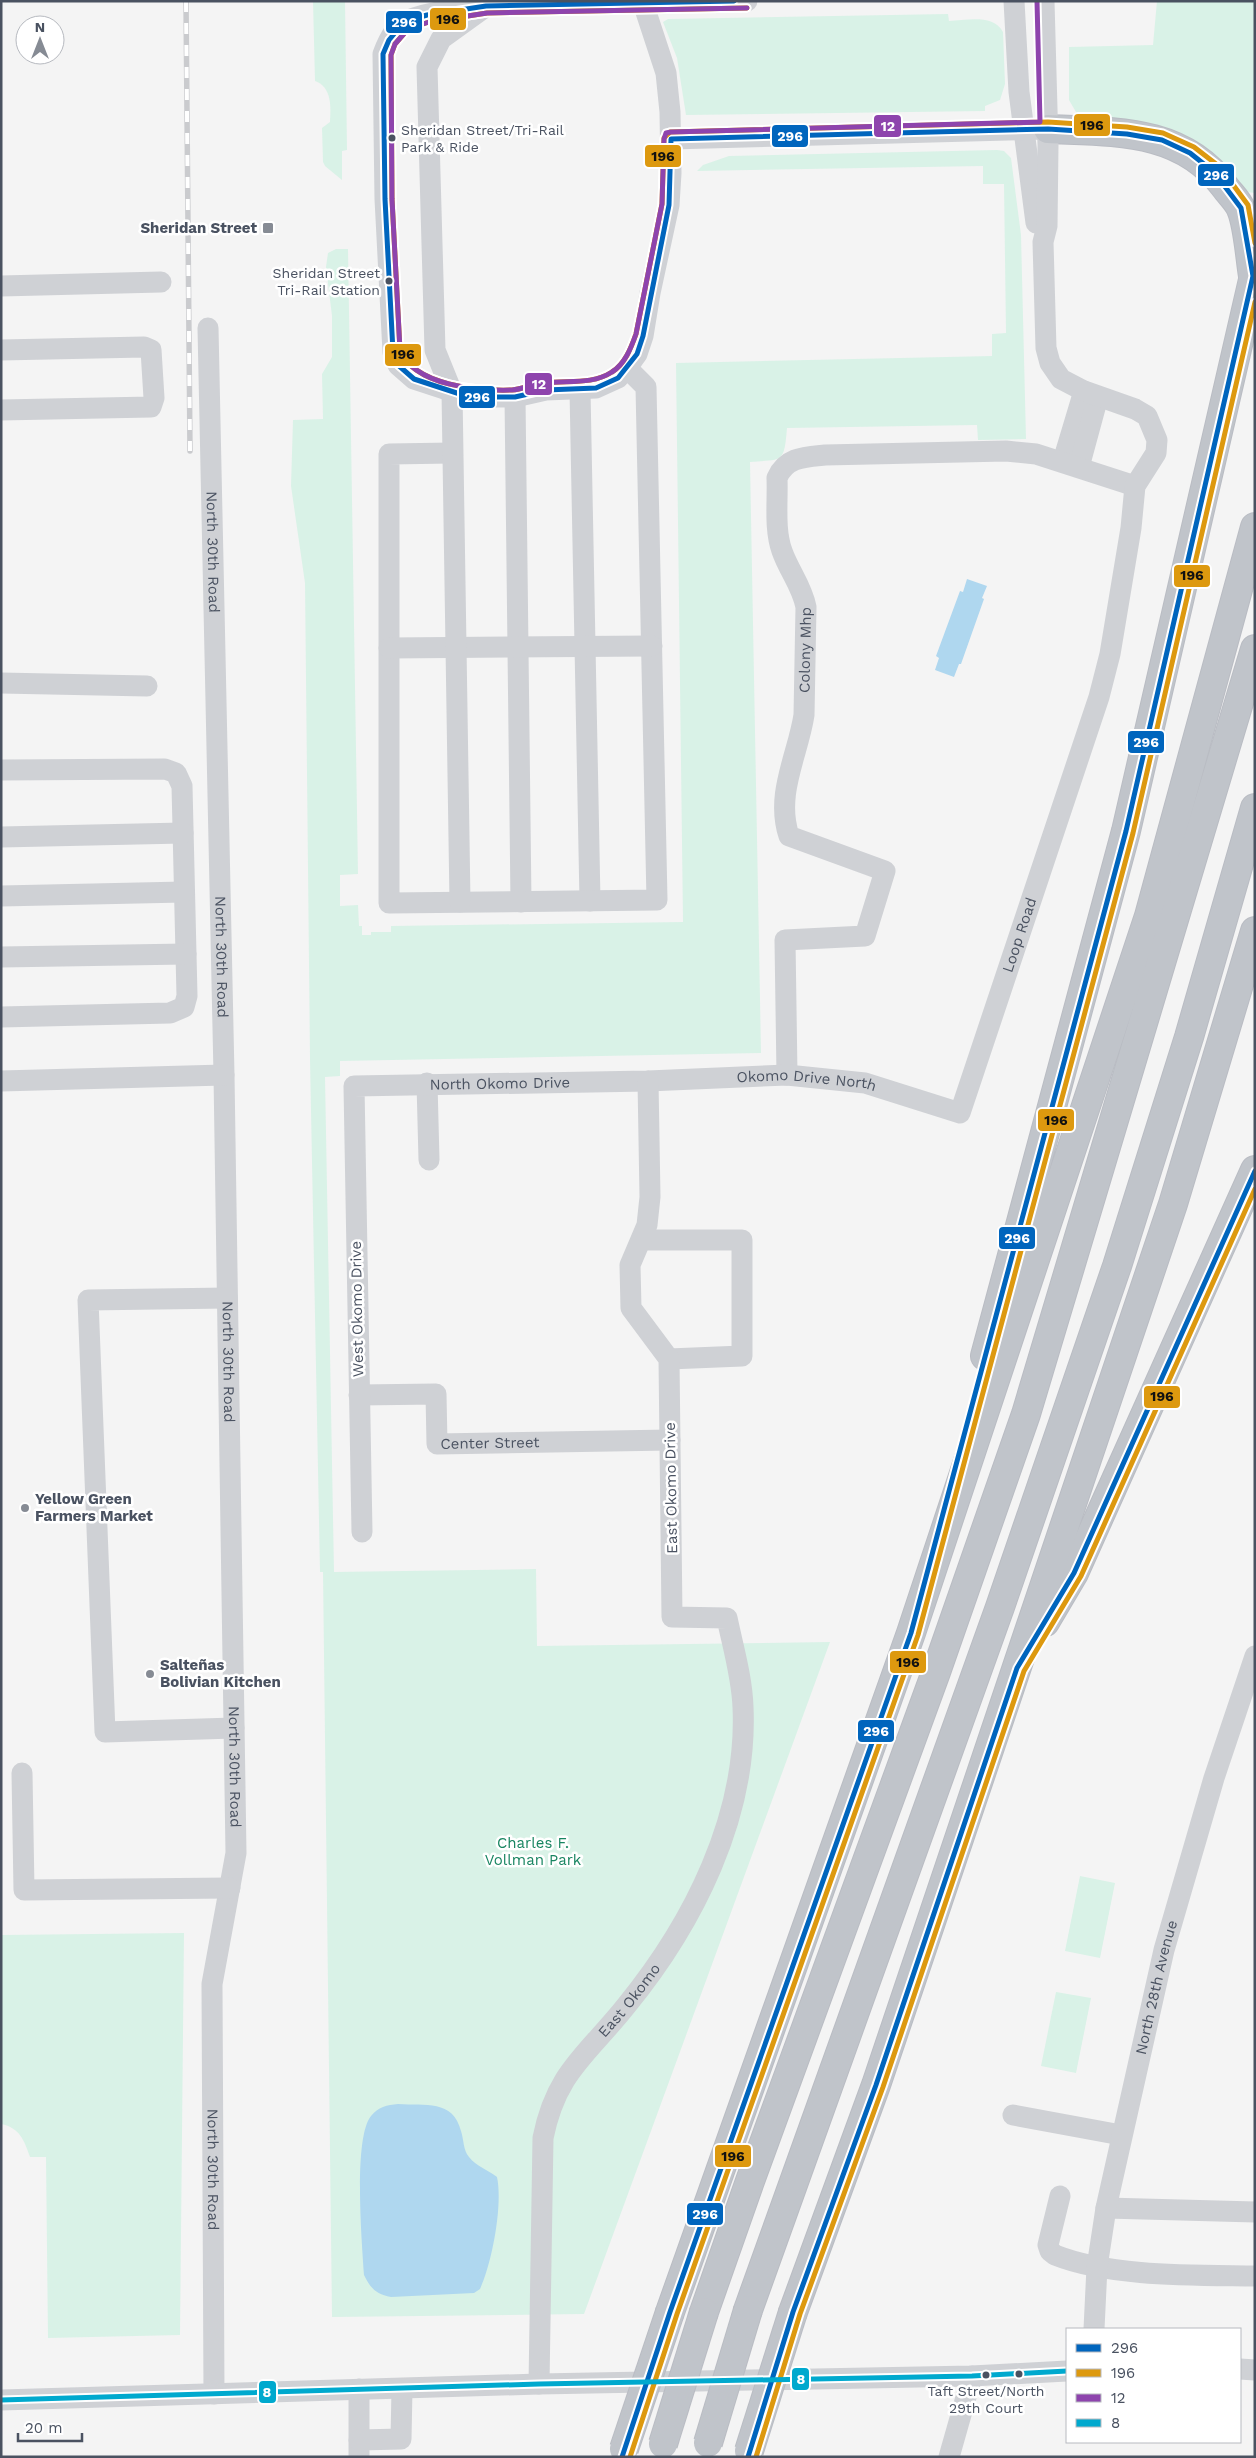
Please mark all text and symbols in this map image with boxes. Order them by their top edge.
line badge: 196 [429,7,467,31]
line badge: 296 [385,10,423,34]
text: 196 [436,11,460,27]
text: 296 [391,14,417,30]
north arrow [15,15,65,65]
text: N [35,19,45,35]
line badge: 196 [1073,113,1111,137]
line badge: 12 [873,114,902,138]
text: 196 [1080,117,1104,133]
text: 12 [881,118,895,134]
place label: Sheridan Street/Tri-Rail Park & Ride [401,122,565,155]
line badge: 296 [771,124,809,148]
text: 296 [777,128,803,144]
marker: Sheridan Street/Tri-Rail Park & Ride [387,133,397,143]
line badge: 196 [644,144,682,168]
text: 196 [651,148,675,164]
line badge: 296 [1197,163,1235,187]
text: 296 [1203,167,1229,183]
place label: Sheridan Street [140,219,257,237]
marker: Sheridan Street [261,221,275,235]
place label: Sheridan Street Tri-Rail Station [273,265,380,298]
marker: Sheridan Street Tri-Rail Station [384,276,394,286]
line badge: 196 [384,343,422,367]
text: 196 [391,346,415,362]
line badge: 12 [524,372,553,396]
text: 12 [532,376,546,392]
line badge: 296 [458,385,496,409]
text: 296 [464,389,490,405]
street label: North 30th Road [202,491,223,613]
line badge: 196 [1173,564,1211,588]
text: 196 [1180,567,1204,583]
street label: Colony Mhp [795,607,815,693]
line badge: 296 [1127,730,1165,754]
text: 296 [1133,734,1159,750]
street label: Loop Road [999,895,1040,975]
street label: North 30th Road [211,896,232,1018]
street label: Okomo Drive North [736,1066,879,1095]
street label: North Okomo Drive [430,1073,570,1094]
line badge: 196 [1037,1108,1075,1132]
text: 196 [1044,1112,1068,1128]
line badge: 296 [998,1226,1036,1250]
text: 296 [1004,1230,1030,1246]
street label: West Okomo Drive [347,1241,367,1377]
street label: North 30th Road [218,1301,238,1423]
line badge: 196 [1143,1385,1181,1409]
text: 196 [1150,1388,1174,1404]
street label: East Okomo Drive [661,1422,681,1554]
street label: Center Street [440,1433,540,1453]
place label: Yellow Green Farmers Market [35,1490,153,1525]
marker: Yellow Green Farmers Market [19,1502,31,1514]
line badge: 196 [889,1650,927,1674]
text: 196 [896,1654,920,1670]
place label: Salteñas Bolivian Kitchen [160,1656,281,1691]
marker: Salteñas Bolivian Kitchen [144,1668,156,1680]
street label: North 30th Road [225,1706,245,1828]
line badge: 296 [857,1719,895,1743]
text: 296 [863,1723,889,1739]
park label: Charles F. Vollman Park [485,1834,582,1869]
street label: North 28th Avenue [1132,1918,1181,2056]
street label: East Okomo [594,1960,664,2041]
street label: North 30th Road [204,2109,222,2230]
line badge: 196 [714,2144,752,2168]
text: 196 [721,2148,745,2164]
line badge: 296 [686,2202,724,2226]
text: 296 [692,2206,718,2222]
legend [1066,2328,1241,2443]
text: 296 [1111,2339,1138,2357]
text: 196 [1111,2364,1135,2382]
line badge: 8 [791,2367,810,2391]
unlabelled marker [1014,2369,1024,2379]
marker: Taft Street/North 29th Court [981,2370,991,2380]
text: 8 [797,2371,806,2387]
line badge: 8 [258,2380,277,2404]
place label: Taft Street/North 29th Court [928,2383,1044,2416]
text: 8 [263,2384,272,2400]
text: 12 [1111,2389,1126,2407]
scale bar [18,2410,81,2442]
text: 8 [1111,2414,1120,2432]
text: 20 m [25,2419,63,2437]

